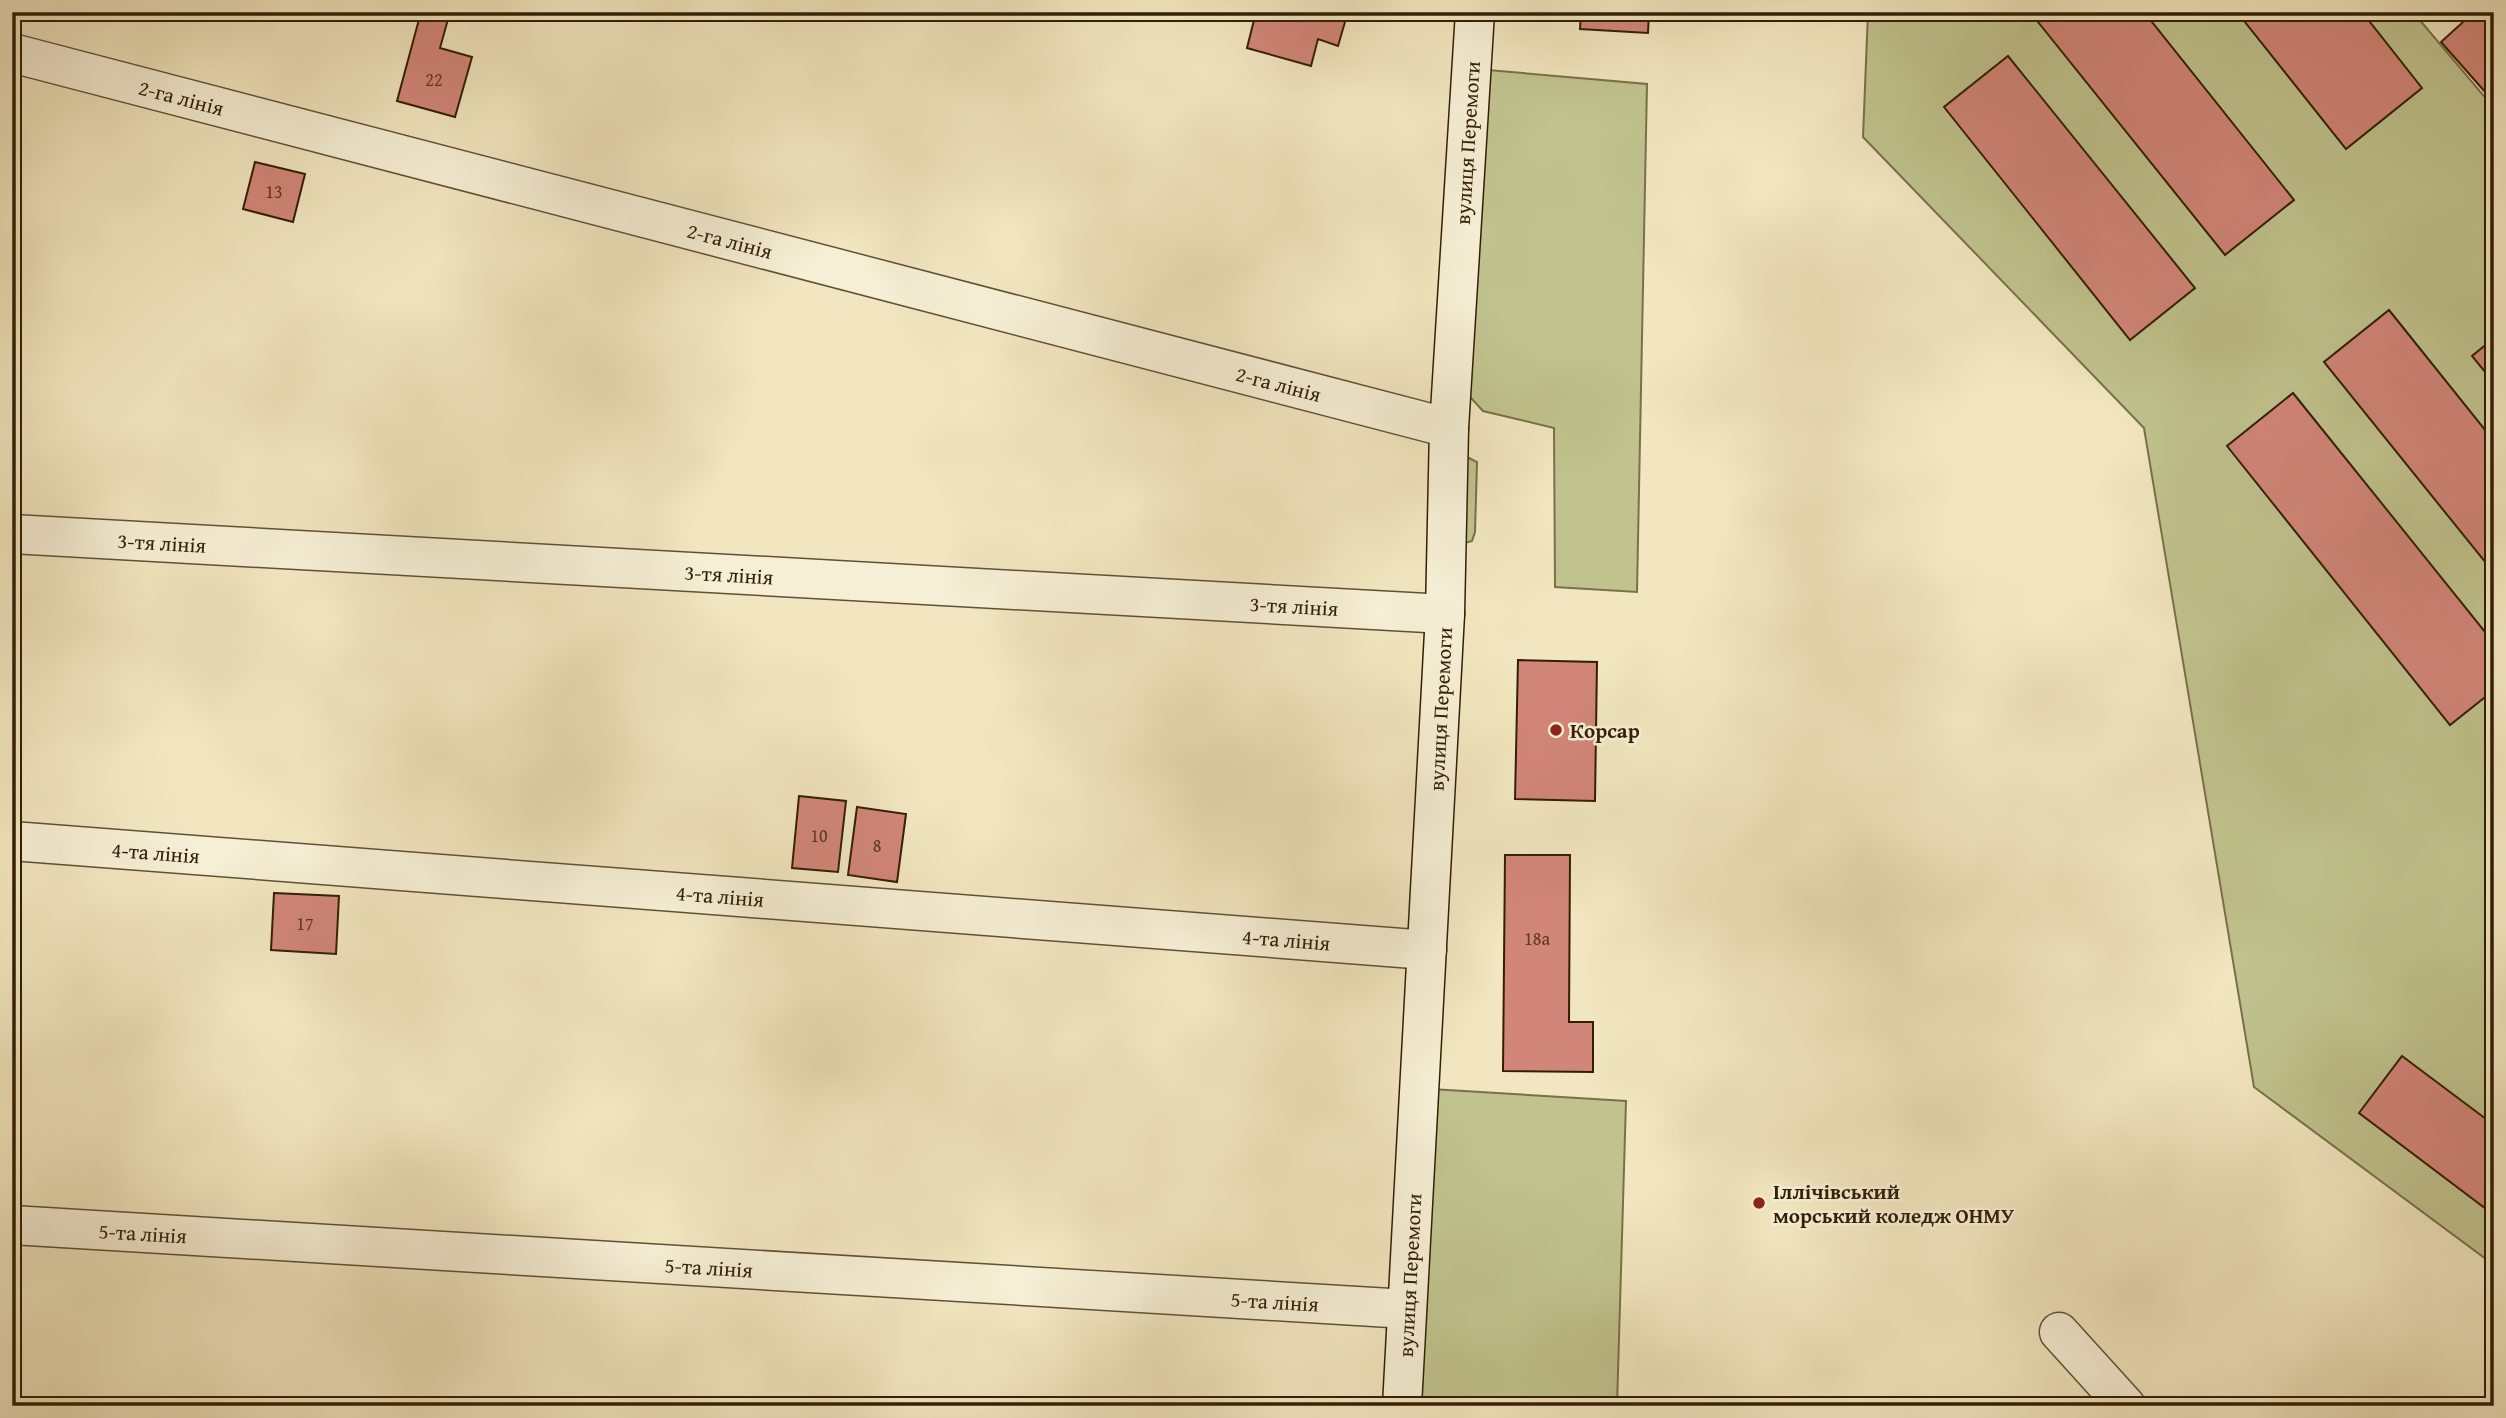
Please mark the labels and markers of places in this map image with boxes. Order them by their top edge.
place label: Корсар [1570,715,1640,746]
marker: Корсар [1548,722,1564,738]
place label: Іллічівський морський коледж ОНМУ [1773,1176,2015,1231]
marker: Іллічівський морський коледж ОНМУ [1751,1195,1767,1211]

